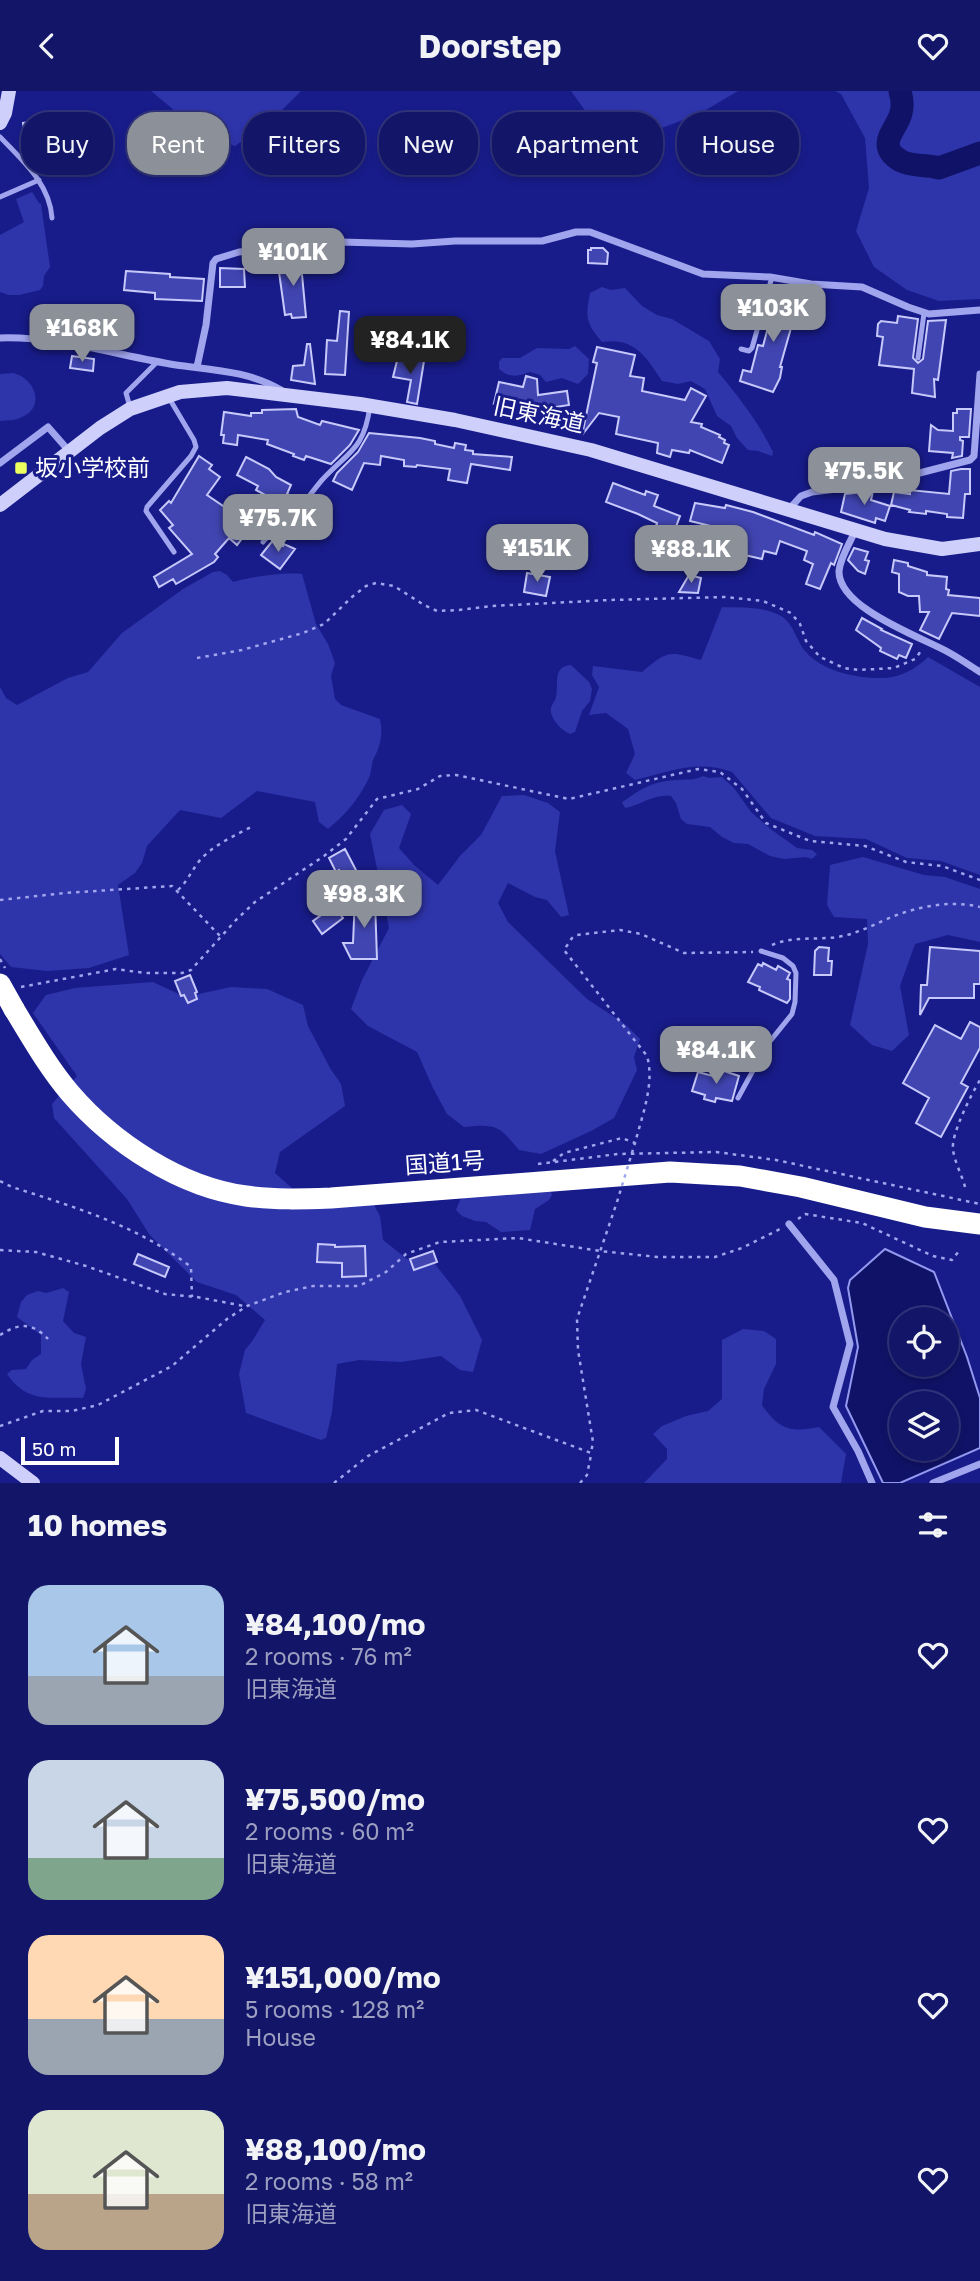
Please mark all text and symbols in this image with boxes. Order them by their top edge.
icon: back [28,27,66,65]
text: Doorstep [419,27,561,65]
icon: heart [914,27,952,65]
chip: Buy [21,112,113,175]
chip: Rent [127,112,229,175]
chip: Filters [243,112,365,175]
chip: New [379,112,478,175]
chip: Apartment [492,112,663,175]
chip: House [677,112,799,175]
pin: ¥101K [244,229,342,288]
text: ¥101K [258,237,328,265]
pin: ¥103K [724,285,822,344]
text: ¥103K [737,293,809,321]
pin: ¥168K [33,305,131,364]
text: ¥168K [45,313,119,341]
pin: ¥84.1K [353,317,467,376]
text: ¥84.1K [370,325,450,353]
street label: 旧東海道 [491,391,587,437]
pin: ¥75.5K [807,447,921,507]
place label: 坂小学校前 [35,453,150,481]
text: ¥75.5K [824,456,904,484]
marker: 坂小学校前 [13,460,29,476]
pin: ¥75.7K [221,495,335,554]
text: ¥75.7K [239,503,317,531]
pin: ¥151K [488,525,586,584]
pin: ¥88.1K [634,525,748,585]
text: ¥151K [502,533,572,561]
text: ¥88.1K [651,534,731,562]
pin: ¥98.3K [307,871,421,930]
text: ¥98.3K [323,879,405,907]
pin: ¥84.1K [659,1027,773,1086]
text: ¥84.1K [676,1035,756,1063]
street label: 国道1号 [404,1145,486,1179]
map controls [889,1307,959,1461]
button: locate [889,1307,959,1377]
button: layers [889,1391,959,1461]
scale bar [21,1434,119,1466]
text: 50 m [32,1437,76,1460]
icon: filters [914,1506,952,1544]
text: 10 homes [28,1507,167,1543]
text: ¥84,100/mo [245,1606,425,1642]
icon: home [84,1613,168,1697]
icon: heart [914,1636,952,1674]
text: 2 rooms · 76 m² [245,1642,412,1670]
text: 旧東海道 [245,1674,337,1702]
text: ¥75,500/mo [245,1781,425,1817]
icon: home [84,1788,168,1872]
icon: heart [914,1811,952,1849]
text: 2 rooms · 60 m² [245,1817,414,1845]
text: 旧東海道 [245,1849,337,1877]
text: ¥151,000/mo [245,1959,441,1995]
icon: home [84,1963,168,2047]
icon: heart [914,1986,952,2024]
text: 5 rooms · 128 m² [245,1995,424,2023]
text: House [245,2023,316,2051]
text: ¥88,100/mo [245,2131,426,2167]
icon: home [84,2138,168,2222]
icon: heart [914,2161,952,2199]
text: 2 rooms · 58 m² [245,2167,413,2195]
text: 旧東海道 [245,2199,337,2227]

